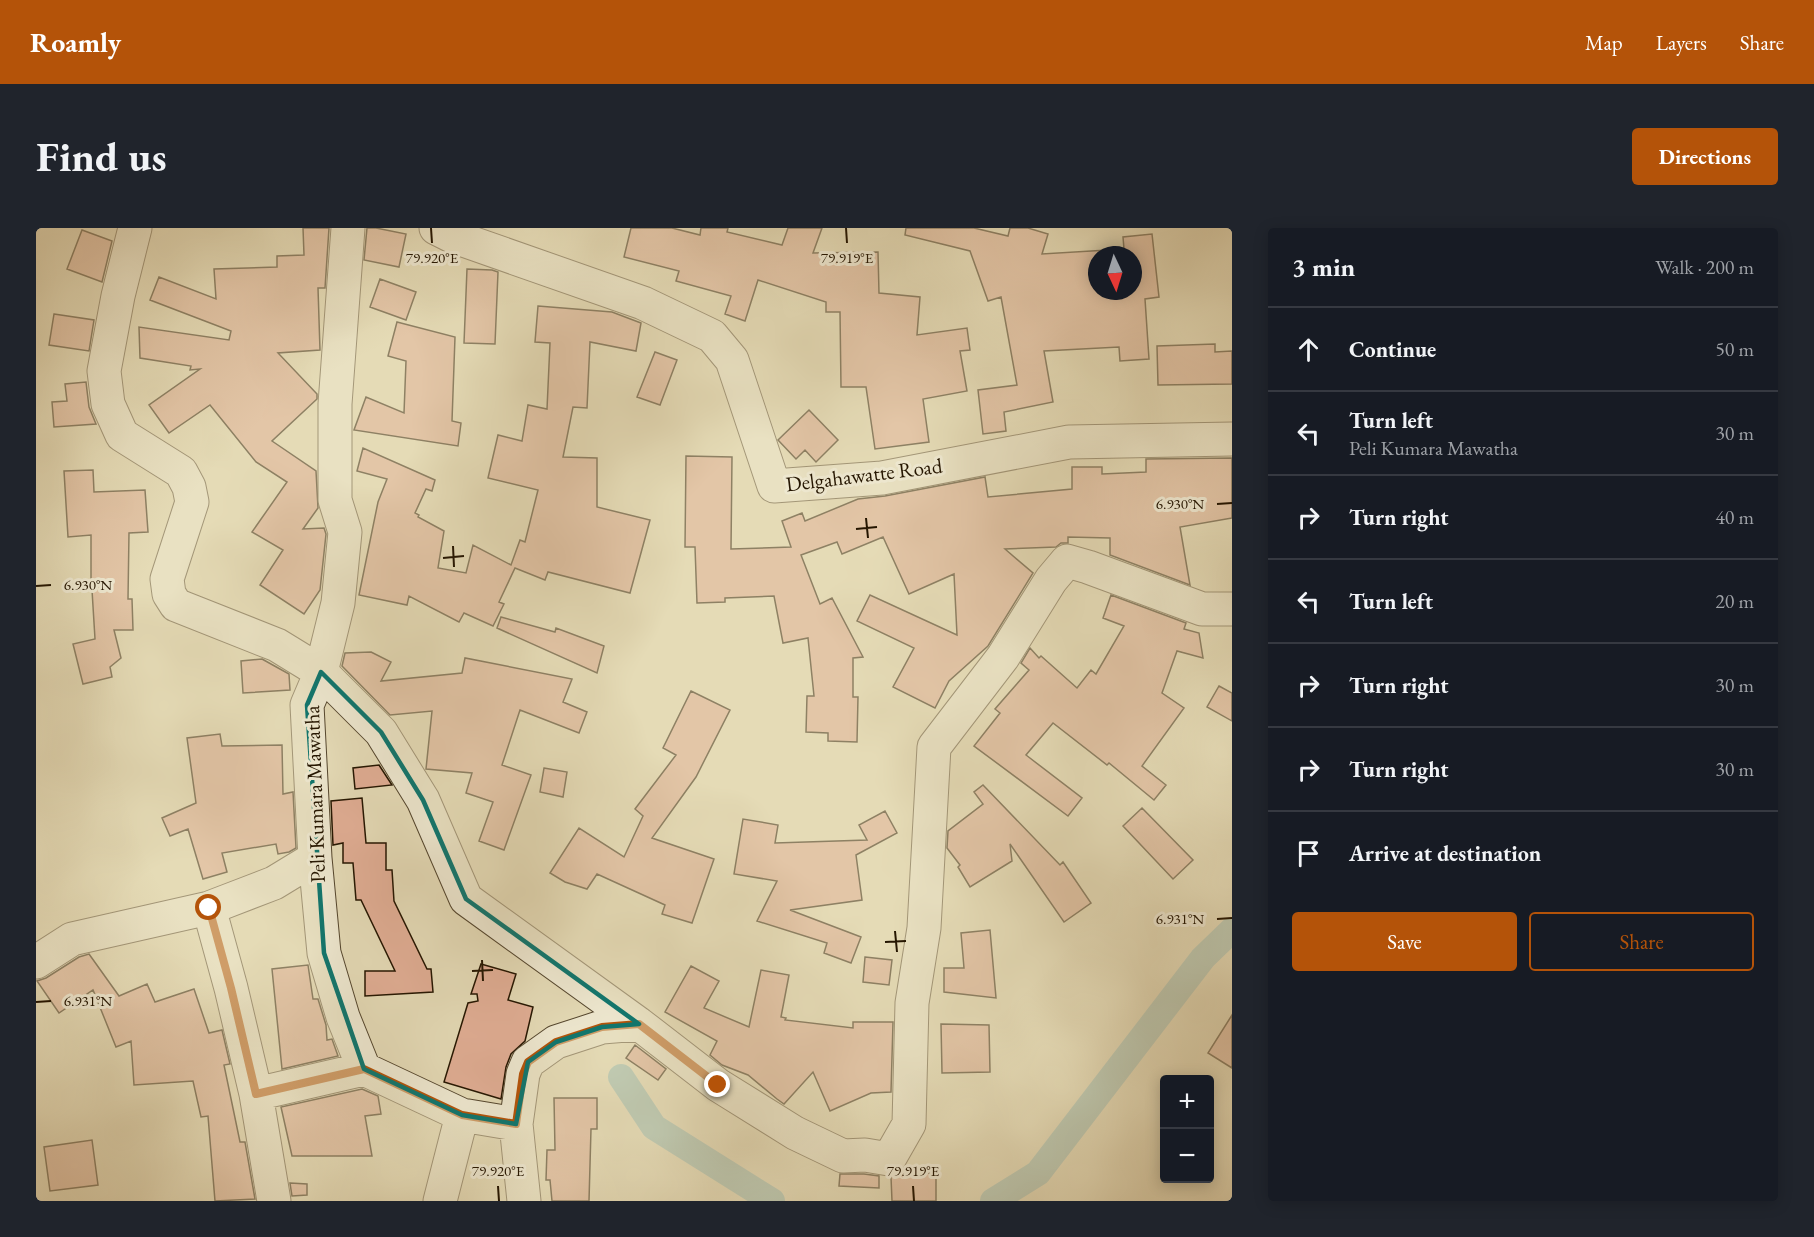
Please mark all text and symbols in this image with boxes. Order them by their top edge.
text: Roamly [30,24,121,60]
text: Map [1585,29,1623,56]
text: Layers [1656,29,1707,56]
text: Share [1740,29,1784,56]
button: Directions [1632,128,1778,185]
text: Find us [36,129,167,184]
north arrow [1088,246,1142,300]
text: 79.920°E [406,248,459,267]
text: 79.919°E [821,248,874,267]
text: 3 min [1292,250,1355,284]
text: Walk · 200 m [1655,254,1754,280]
icon: ahead [1292,333,1325,366]
text: Continue [1349,335,1436,364]
text: 50 m [1715,336,1754,362]
text: Turn left [1349,406,1433,435]
icon: left [1292,417,1325,450]
text: 30 m [1715,420,1754,446]
text: Peli Kumara Mawatha [1349,435,1518,461]
street label: Delgahawatte Road [784,451,944,497]
text: 6.930°N [1156,494,1204,513]
icon: right [1292,501,1325,534]
text: Turn right [1349,503,1448,532]
text: 40 m [1715,504,1754,530]
text: 6.930°N [64,575,112,594]
icon: left [1292,585,1325,618]
text: Turn left [1349,587,1433,616]
text: 20 m [1715,588,1754,614]
icon: right [1292,669,1325,702]
text: Turn right [1349,671,1448,700]
text: 30 m [1715,672,1754,698]
street label: Peli Kumara Mawatha [298,704,331,883]
icon: right [1292,753,1325,786]
text: Turn right [1349,755,1448,784]
text: 30 m [1715,756,1754,782]
icon: arrive [1292,837,1325,870]
text: Arrive at destination [1349,839,1541,868]
route start [195,894,221,920]
text: 6.931°N [1156,909,1204,928]
button: Save [1292,912,1517,971]
button: Share [1529,912,1754,971]
text: 6.931°N [64,991,112,1010]
route end [704,1071,730,1097]
map controls [1160,1075,1214,1183]
button: + [1160,1075,1214,1129]
button: − [1160,1129,1214,1183]
text: 79.920°E [472,1161,525,1180]
text: 79.919°E [887,1161,940,1180]

